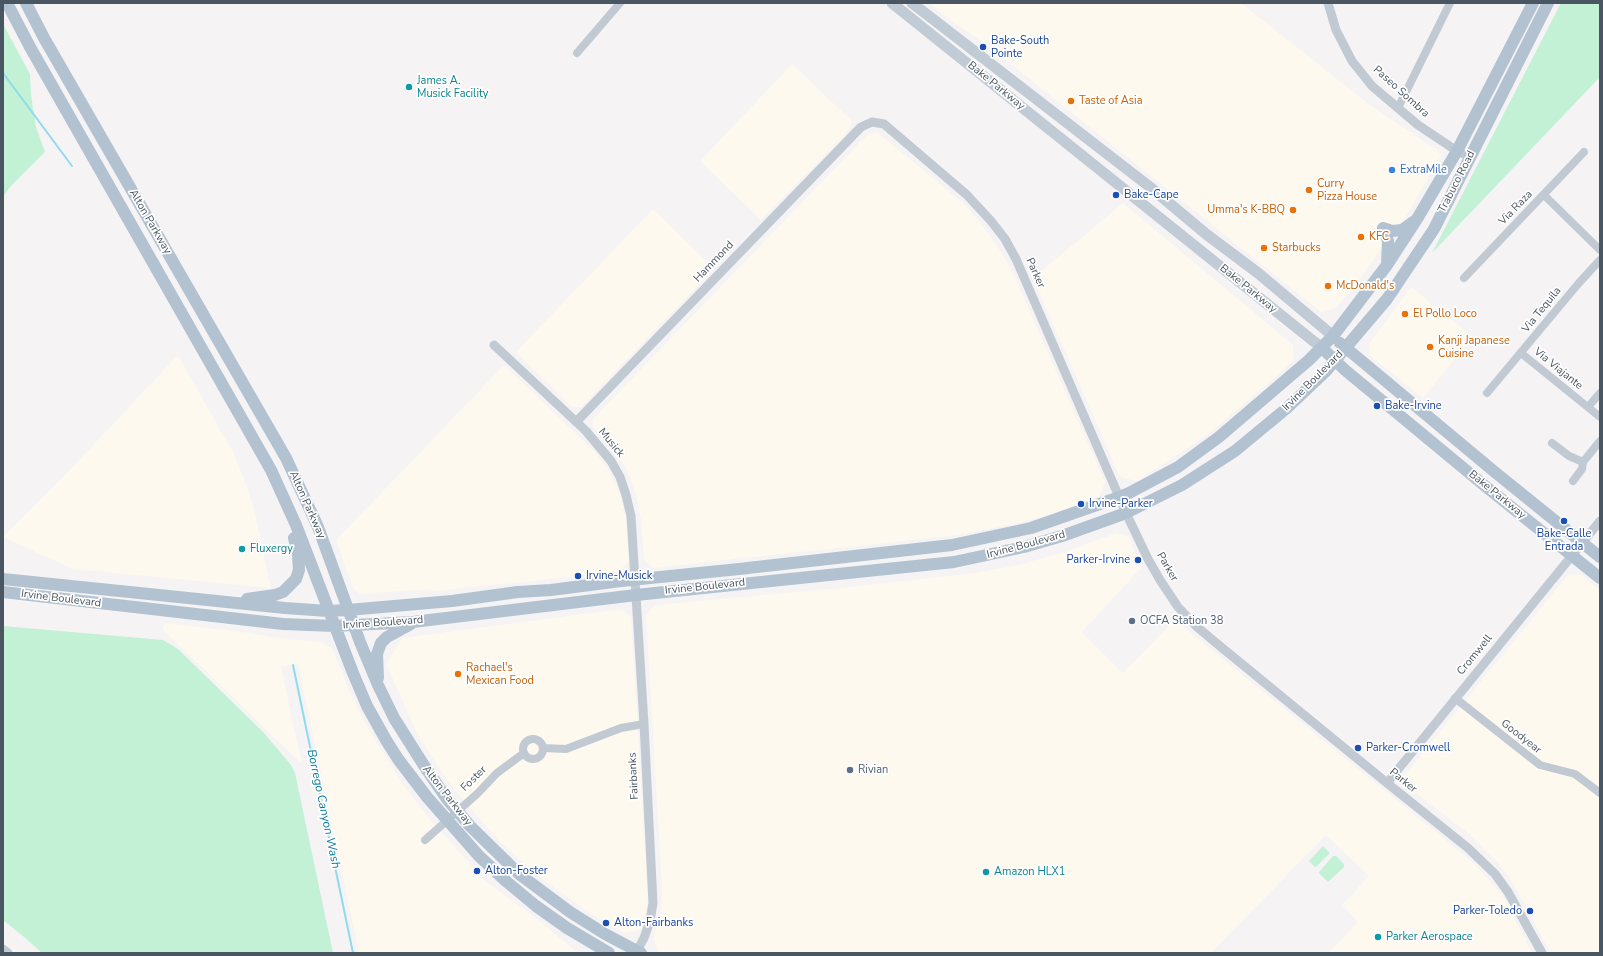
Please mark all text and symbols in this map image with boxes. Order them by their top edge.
place label: Bake-South Pointe [991,34,1049,60]
marker: Bake-South Pointe [978,42,988,52]
street label: Bake Parkway [965,59,1027,113]
street label: Paseo Sombra [1370,63,1432,121]
place label: James A. Musick Facility [417,74,489,100]
marker: James A. Musick Facility [404,82,414,92]
place label: Taste of Asia [1079,94,1142,108]
marker: Taste of Asia [1066,96,1076,106]
street label: Trabuco Road [1436,149,1478,215]
place label: ExtraMile [1400,163,1447,177]
marker: ExtraMile [1387,165,1397,175]
place label: Curry Pizza House [1317,177,1377,203]
marker: Curry Pizza House [1304,185,1314,195]
street label: Alton Parkway [126,187,174,257]
place label: Bake-Cape [1124,188,1179,202]
street label: Via Raza [1496,188,1536,228]
marker: Bake-Cape [1111,190,1121,200]
place label: Umma's K-BBQ [1207,203,1285,217]
marker: Umma's K-BBQ [1288,205,1298,215]
place label: KFC [1369,230,1389,244]
marker: KFC [1356,232,1366,242]
street label: Hammond [691,239,737,285]
place label: Starbucks [1272,241,1321,255]
marker: Starbucks [1259,243,1269,253]
street label: Parker [1023,256,1047,290]
street label: Bake Parkway [1217,262,1279,316]
place label: McDonald's [1336,279,1394,293]
marker: McDonald's [1323,281,1333,291]
street label: Via Tequila [1520,285,1564,335]
place label: El Pollo Loco [1413,307,1477,321]
marker: El Pollo Loco [1400,309,1410,319]
place label: Kanji Japanese Cuisine [1438,334,1510,360]
marker: Kanji Japanese Cuisine [1425,342,1435,352]
street label: Via Viajante [1531,345,1585,393]
street label: Irvine Boulevard [1280,348,1346,414]
place label: Bake-Irvine [1385,399,1442,413]
marker: Bake-Irvine [1372,401,1382,411]
street label: Musick [595,426,627,460]
street label: Bake Parkway [1466,468,1528,522]
street label: Alton Parkway [286,469,328,541]
place label: Irvine-Parker [1089,497,1153,511]
marker: Irvine-Parker [1076,499,1086,509]
marker: Bake-Calle Entrada [1559,516,1569,526]
place label: Bake-Calle Entrada [1537,527,1591,553]
street label: Irvine Boulevard [985,528,1067,562]
place label: Fluxergy [250,542,293,556]
marker: Fluxergy [237,544,247,554]
street label: Parker [1153,550,1181,584]
place label: Parker-Irvine [1067,553,1130,567]
marker: Parker-Irvine [1133,555,1143,565]
place label: Irvine-Musick [586,569,652,583]
marker: Irvine-Musick [573,571,583,581]
street label: Irvine Boulevard [664,576,746,598]
street label: Irvine Boulevard [20,588,102,610]
street label: Irvine Boulevard [342,614,424,632]
place label: OCFA Station 38 [1140,614,1223,628]
marker: OCFA Station 38 [1127,616,1137,626]
street label: Cromwell [1455,632,1495,678]
place label: Rachael's Mexican Food [466,661,534,687]
marker: Rachael's Mexican Food [453,669,463,679]
street label: Goodyear [1498,717,1544,757]
place label: Parker-Cromwell [1366,741,1450,755]
marker: Parker-Cromwell [1353,743,1363,753]
water label: Borrego Canyon Wash [303,748,343,870]
street label: Fairbanks [626,752,642,800]
street label: Alton Parkway [419,763,475,829]
street label: Foster [458,763,490,795]
place label: Rivian [858,763,888,777]
marker: Rivian [845,765,855,775]
street label: Parker [1387,766,1419,796]
place label: Alton-Foster [485,864,548,878]
place label: Amazon HLX1 [994,865,1065,879]
marker: Alton-Foster [472,866,482,876]
marker: Amazon HLX1 [981,867,991,877]
place label: Parker-Toledo [1453,904,1522,918]
marker: Parker-Toledo [1525,906,1535,916]
place label: Alton-Fairbanks [614,916,693,930]
marker: Alton-Fairbanks [601,918,611,928]
place label: Parker Aerospace [1386,930,1473,944]
marker: Parker Aerospace [1373,932,1383,942]

